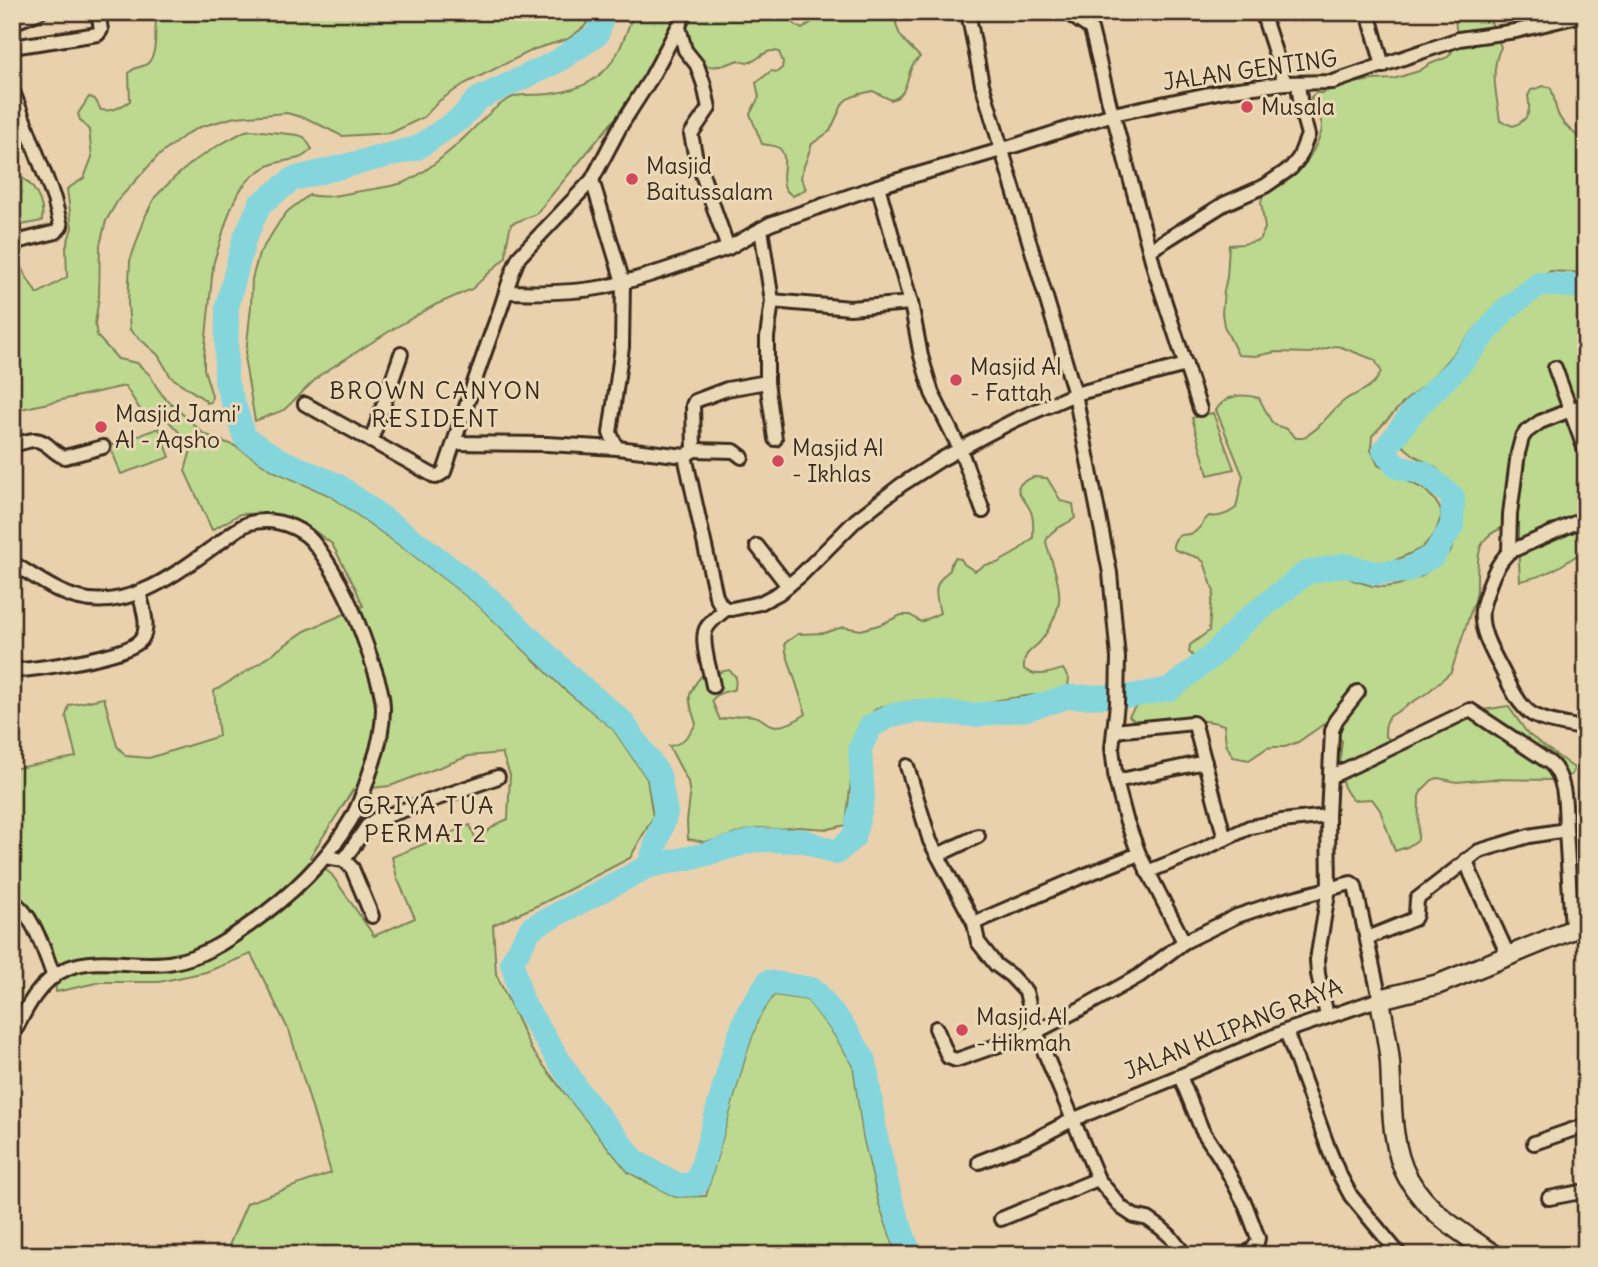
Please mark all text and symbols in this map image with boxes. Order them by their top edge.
street label: JALAN GENTING [1161,43,1339,96]
place label: Musala [1261,92,1335,121]
marker: Musala [1239,99,1255,115]
place label: Masjid Baitussalam [646,151,773,206]
marker: Masjid Baitussalam [624,171,640,187]
place label: Masjid Al - Fattah [970,352,1061,407]
marker: Masjid Al - Fattah [948,372,964,388]
district label: BROWN CANYON RESIDENT [329,375,543,433]
place label: Masjid Jami' Al - Aqsho [115,399,241,454]
marker: Masjid Jami' Al - Aqsho [93,419,109,435]
place label: Masjid Al - Ikhlas [792,433,883,488]
marker: Masjid Al - Ikhlas [770,453,786,469]
district label: GRIYA TUA PERMAI 2 [357,790,495,848]
street label: JALAN KLIPANG RAYA [1119,971,1346,1086]
place label: Masjid Al - Hikmah [976,1002,1071,1057]
marker: Masjid Al - Hikmah [954,1022,970,1038]

